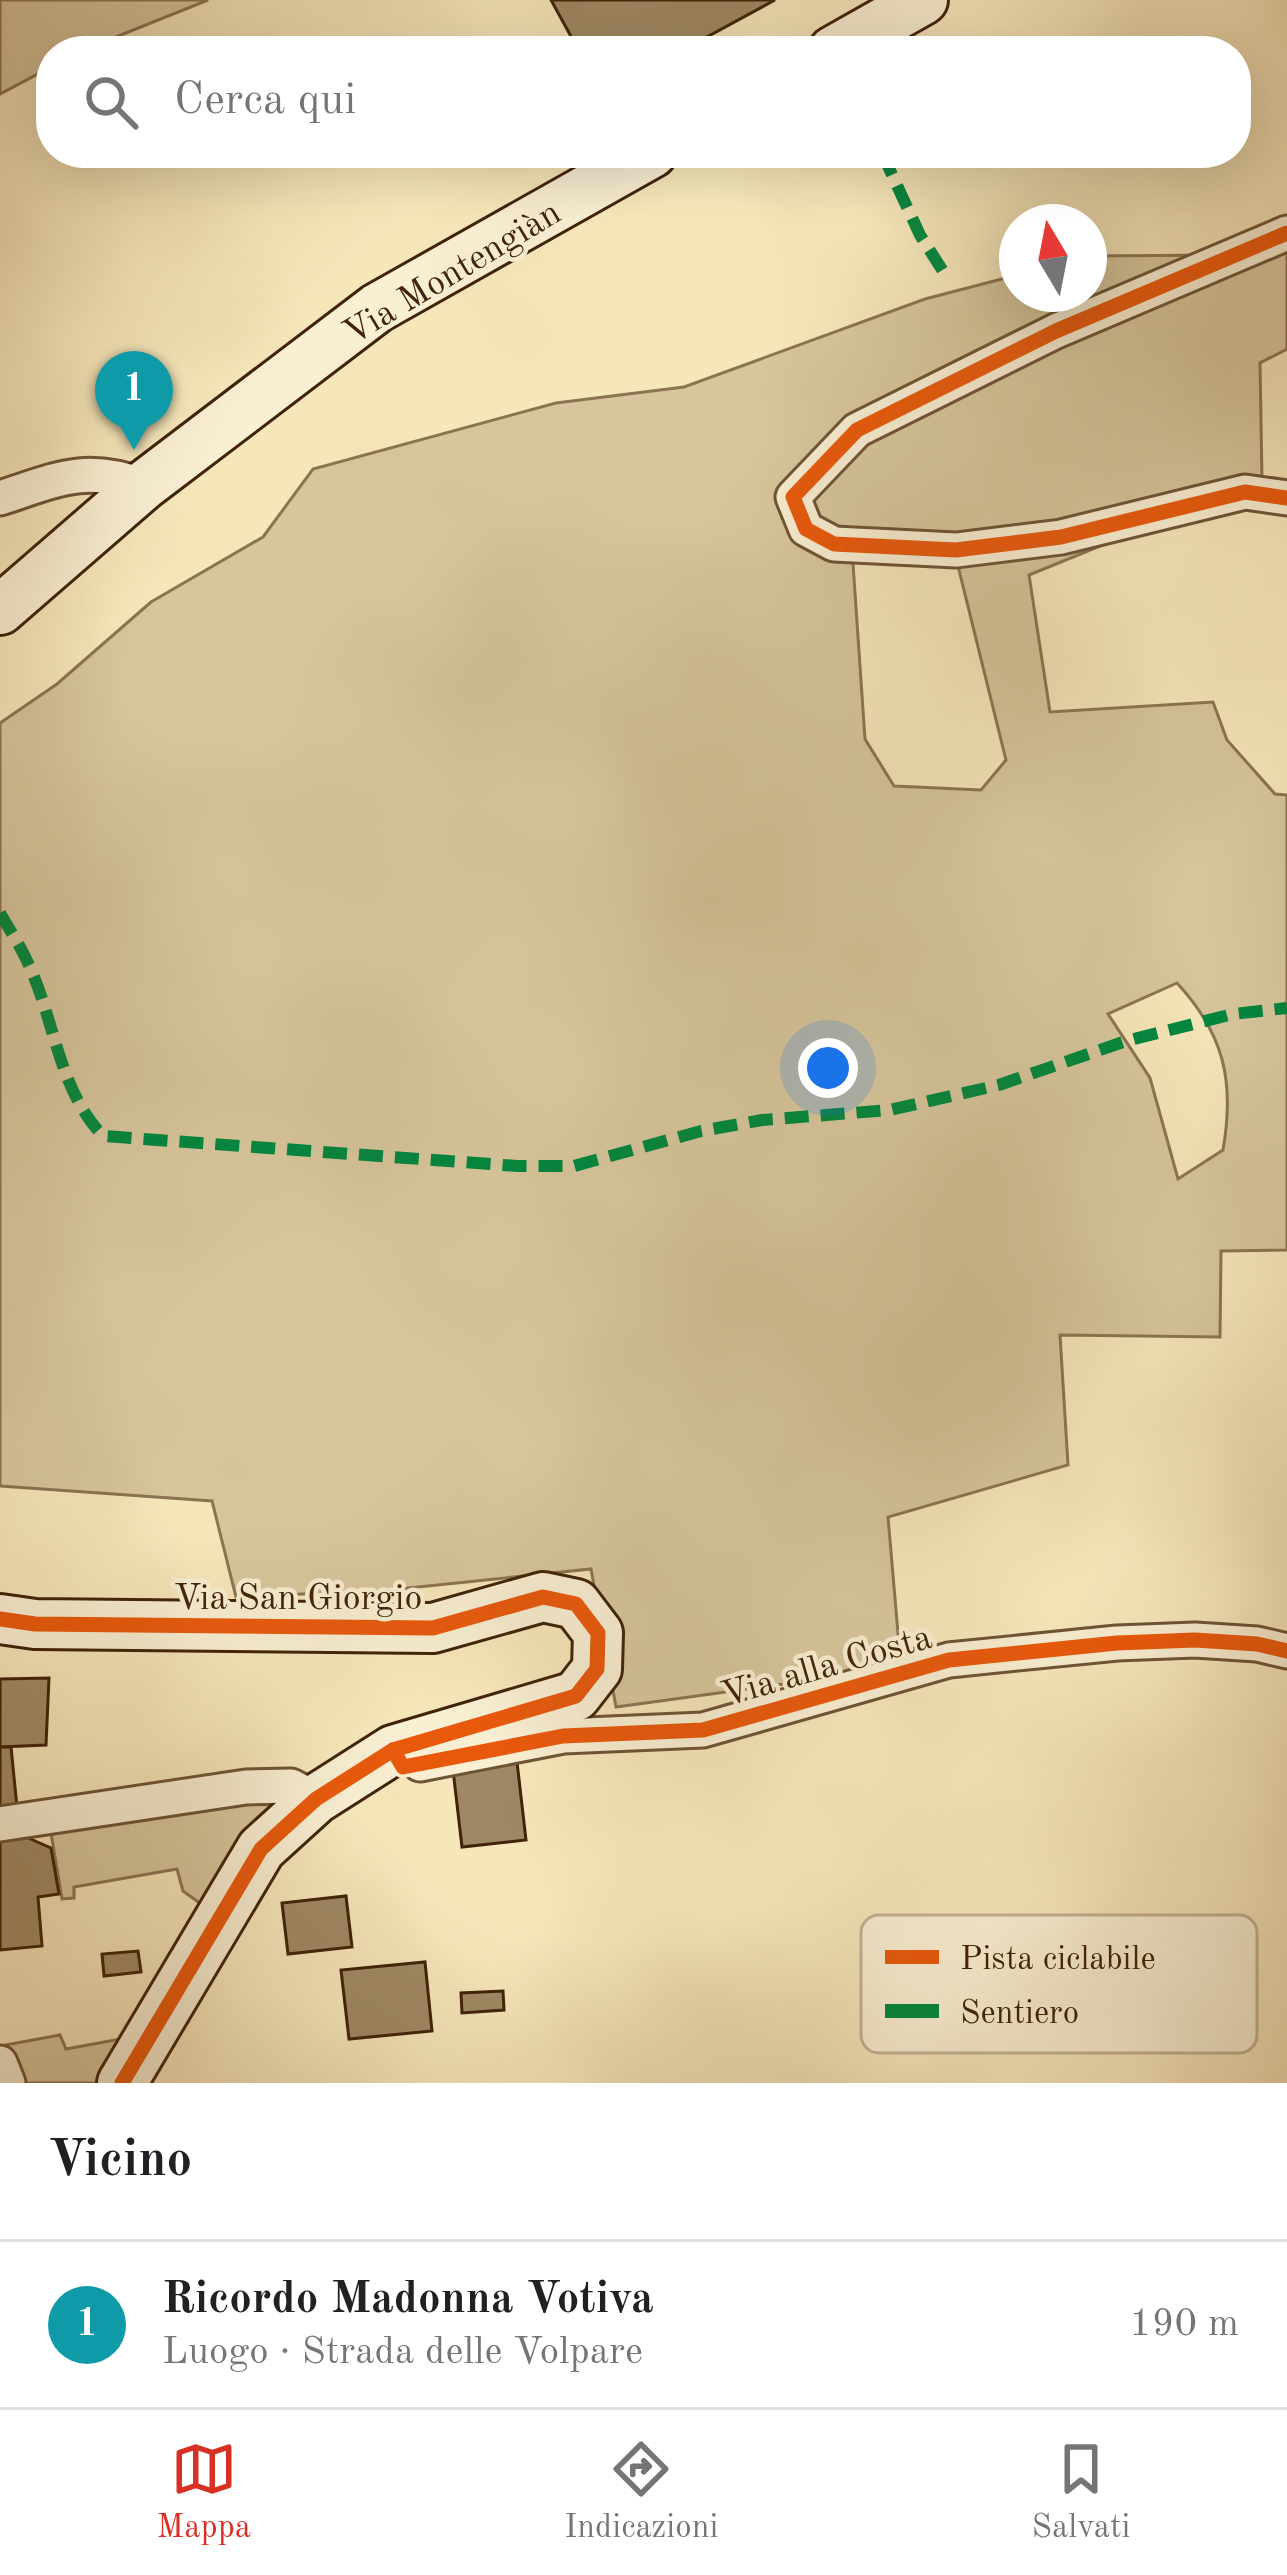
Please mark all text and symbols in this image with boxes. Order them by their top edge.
search box [36,36,1251,168]
icon: search [78,69,144,135]
text: Cerca qui [174,79,357,124]
street label: Via Montengiàn [338,196,568,353]
north arrow [999,204,1107,312]
pin: 1 [95,351,173,450]
your location [798,1038,858,1098]
street label: Via San Giorgio [174,1582,422,1618]
street label: Via alla Costa [718,1621,936,1715]
legend [861,1915,1257,2053]
text: Pista ciclabile [960,1944,1156,1977]
text: Sentiero [960,1998,1079,2031]
text: Vicino [48,2136,192,2187]
text: Ricordo Madonna Votiva [162,2278,654,2323]
text: 1 [76,2305,98,2344]
text: 190 m [1129,2305,1239,2344]
text: Luogo · Strada delle Volpare [162,2333,643,2372]
tab: Mappa [157,2436,251,2549]
tab: Indicazioni [564,2436,718,2549]
tab: Salvati [1032,2436,1130,2549]

